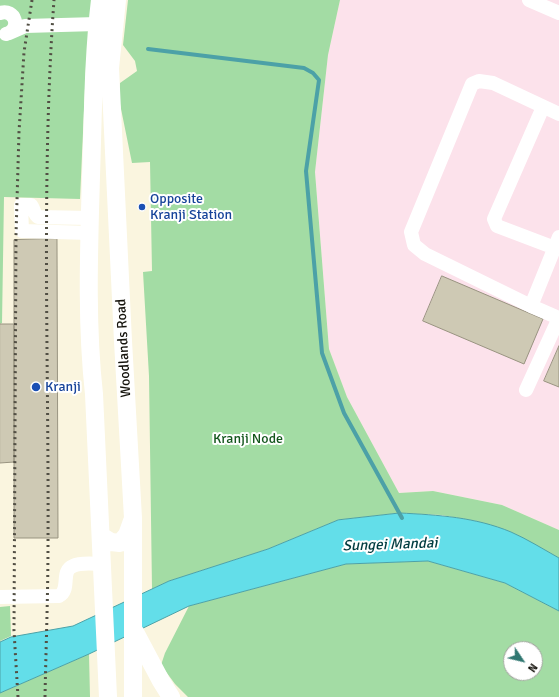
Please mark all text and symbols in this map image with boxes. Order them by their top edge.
place label: Opposite Kranji Station [150,191,232,224]
marker: Opposite Kranji Station [137,202,147,212]
street label: Woodlands Road [113,298,135,398]
place label: Kranji [45,379,81,395]
marker: Kranji [30,381,42,393]
park label: Kranji Node [213,431,283,447]
water label: Sungei Mandai [342,534,438,556]
north arrow [503,641,543,681]
text: N [525,661,540,674]

